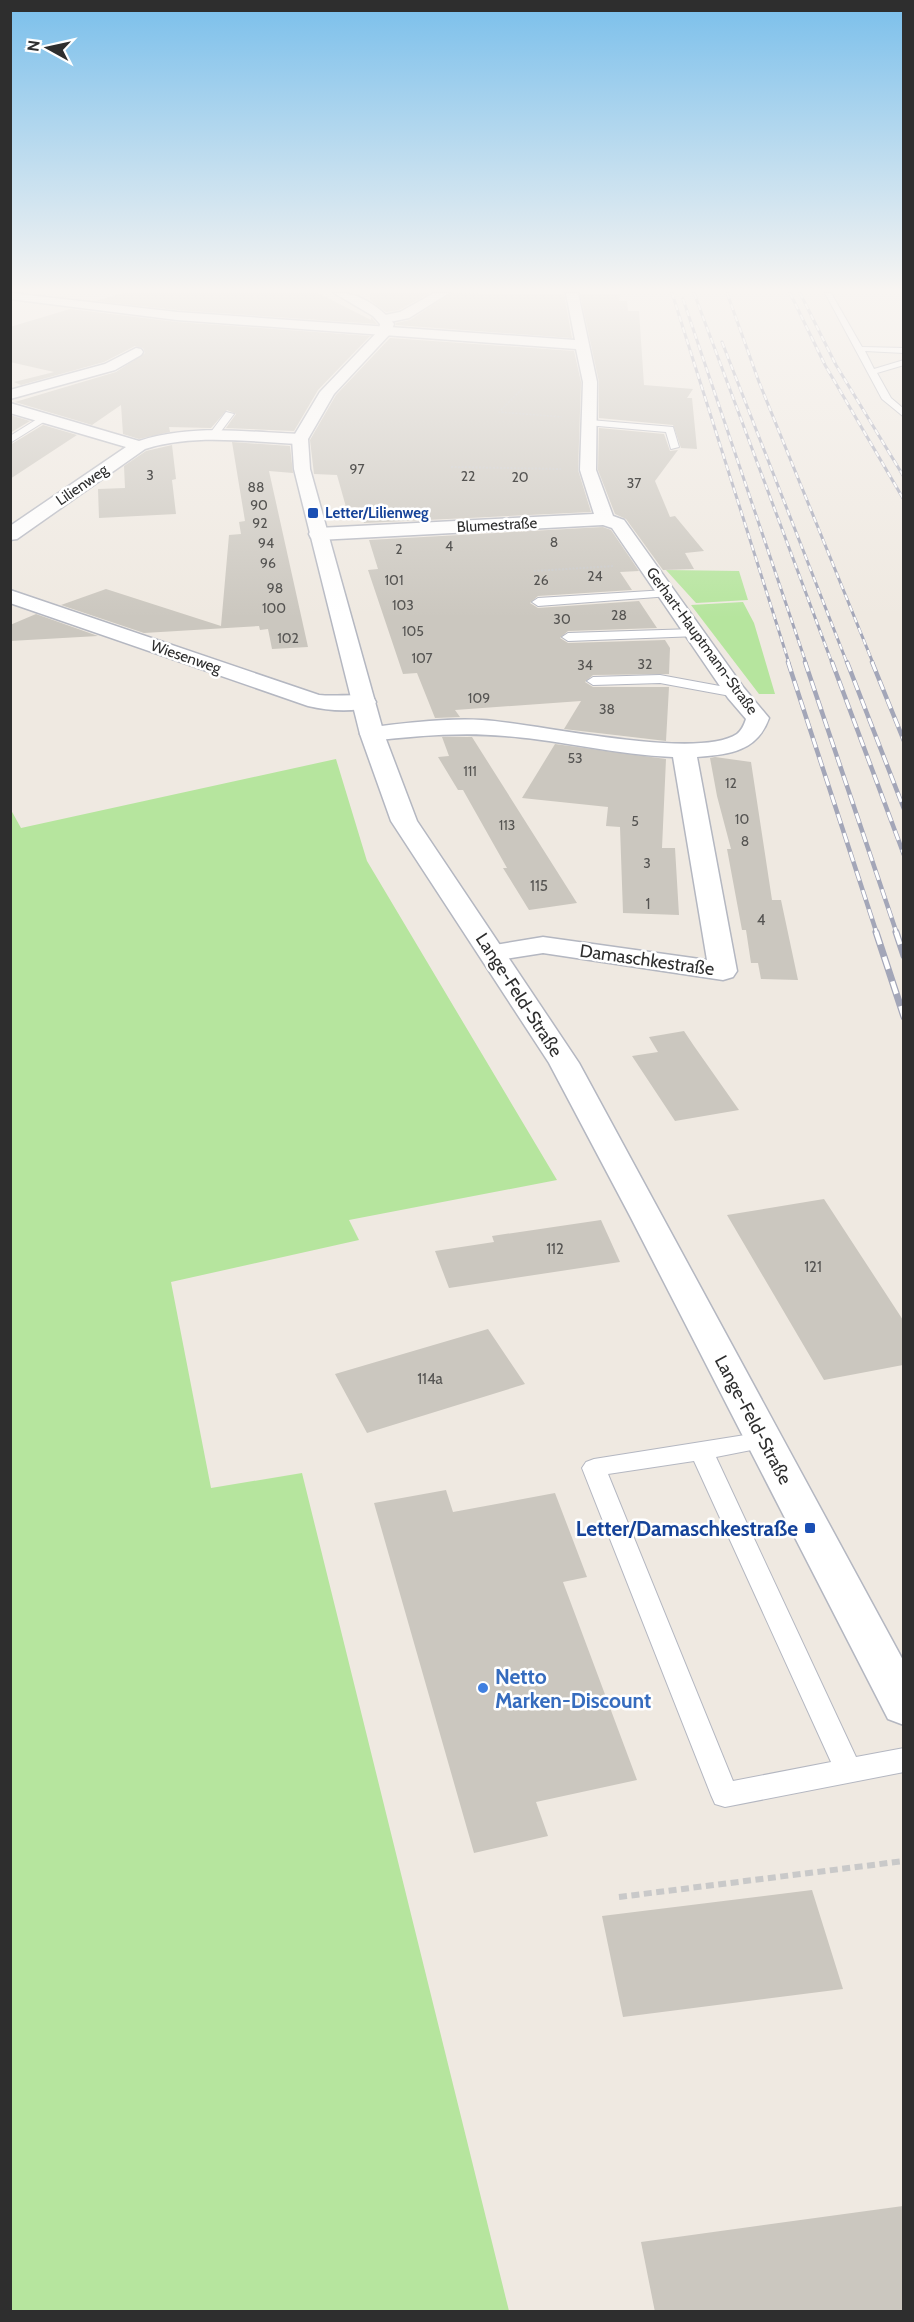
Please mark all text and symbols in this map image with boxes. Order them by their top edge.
north arrow [18,18,78,78]
text: N [23,39,44,53]
street label: Lilienweg [53,460,112,509]
house number: 97 [350,460,365,478]
house number: 3 [146,466,154,484]
house number: 22 [461,467,475,485]
house number: 20 [511,468,529,486]
house number: 37 [627,474,641,492]
house number: 88 [248,478,264,496]
house number: 90 [250,496,268,514]
place label: Letter/Lilienweg [325,504,429,522]
marker: Letter/Lilienweg [306,506,320,520]
house number: 92 [252,514,268,532]
street label: Blumestraße [456,514,538,536]
house number: 8 [550,533,558,551]
house number: 94 [258,534,274,552]
house number: 4 [445,537,453,555]
house number: 2 [395,540,403,558]
house number: 96 [260,554,276,572]
street label: Gerhart-Hauptmann-Straße [642,564,762,718]
house number: 24 [587,567,603,585]
house number: 101 [385,571,403,589]
house number: 26 [533,571,549,589]
house number: 98 [267,579,283,597]
house number: 103 [392,596,414,614]
house number: 100 [262,599,286,617]
house number: 28 [611,606,627,624]
house number: 30 [553,610,571,628]
house number: 105 [402,622,424,640]
house number: 102 [277,629,299,647]
street label: Wiesenweg [149,637,224,678]
house number: 107 [411,649,433,667]
house number: 32 [638,655,652,673]
house number: 34 [577,656,593,674]
house number: 109 [468,689,490,707]
house number: 38 [599,700,615,718]
house number: 53 [567,749,583,767]
house number: 111 [463,762,477,780]
house number: 12 [725,774,737,792]
house number: 10 [735,810,749,828]
house number: 5 [631,812,639,830]
house number: 113 [499,816,515,834]
house number: 8 [741,832,749,850]
house number: 3 [643,854,651,872]
house number: 115 [530,877,548,895]
house number: 1 [646,895,650,913]
house number: 4 [757,911,766,929]
street label: Lange-Feld-Straße [471,929,567,1061]
street label: Damaschkestraße [578,940,716,980]
house number: 112 [546,1240,564,1258]
house number: 121 [804,1258,822,1276]
street label: Lange-Feld-Straße [710,1352,796,1488]
house number: 114a [417,1370,444,1388]
place label: Letter/Damaschkestraße [576,1516,798,1541]
marker: Letter/Damaschkestraße [803,1521,817,1535]
place label: Netto Marken-Discount [495,1664,651,1713]
marker: Netto Marken-Discount [476,1681,490,1695]

